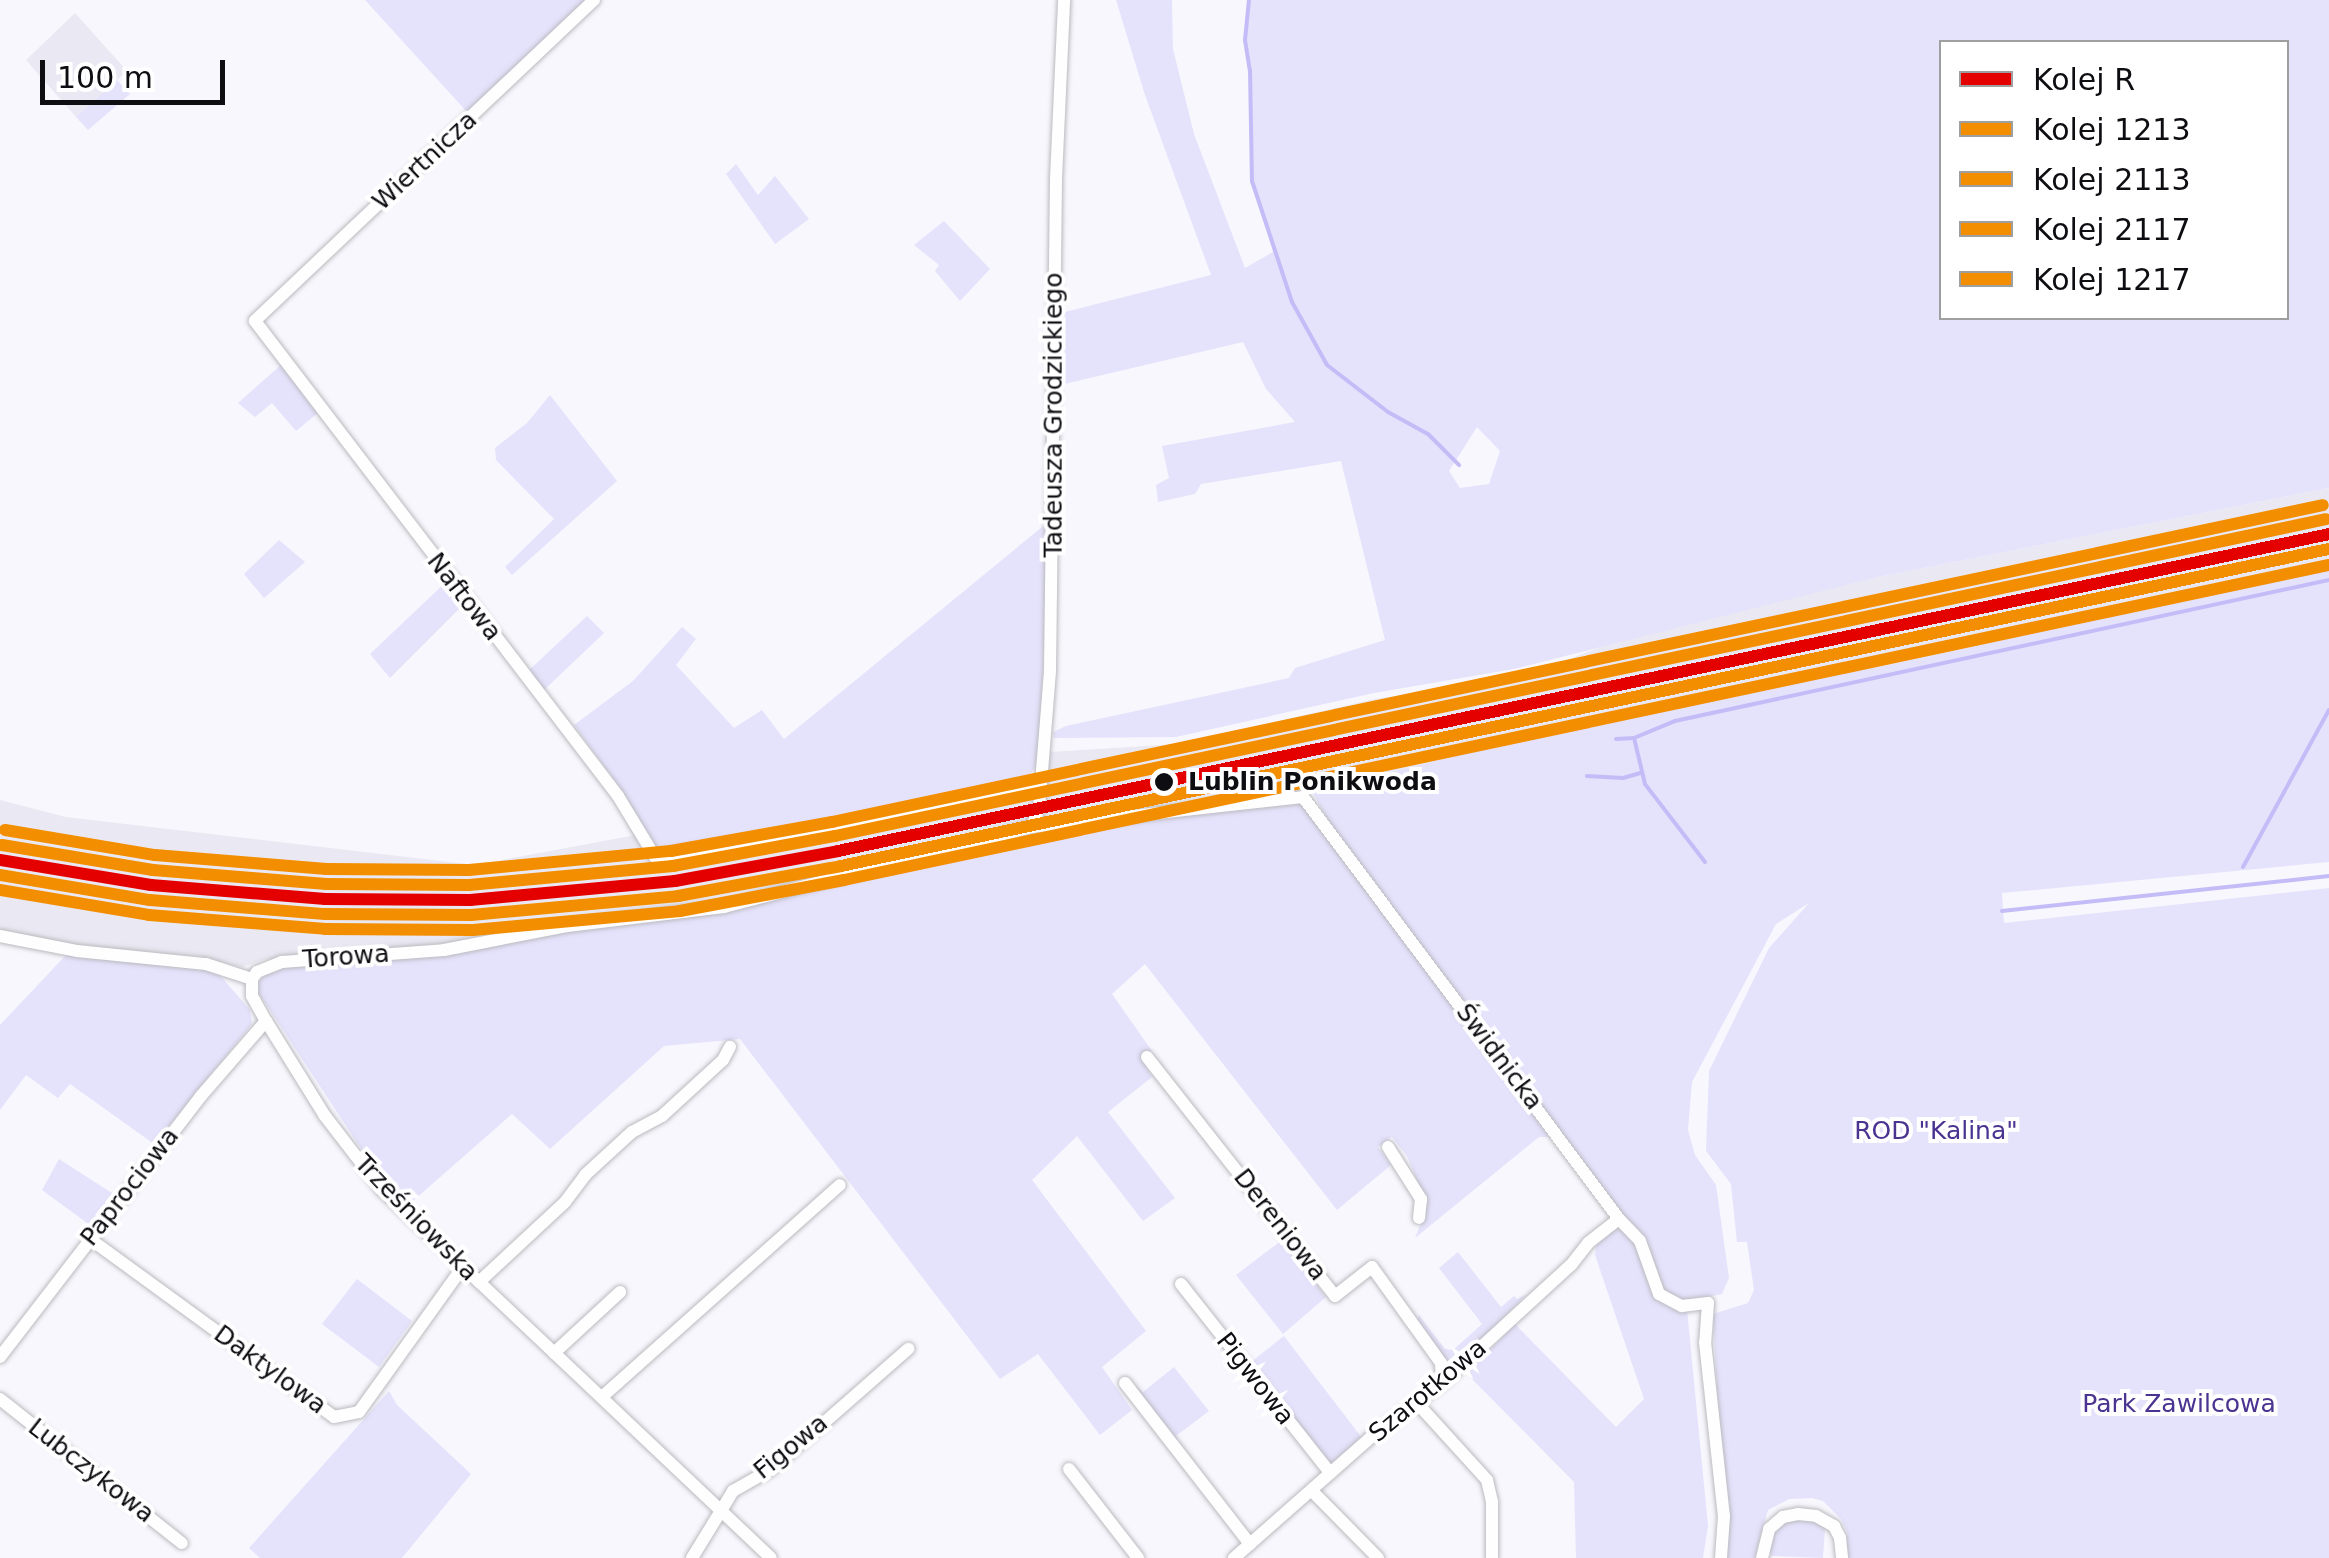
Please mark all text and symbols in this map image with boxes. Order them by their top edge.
scale bar [45,40,230,102]
legend [1939,40,2289,320]
text: 100 m [57,60,153,95]
text: Kolej R [2033,62,2135,97]
street label: Wiertnicza [367,105,483,217]
text: Kolej 1213 [2033,112,2191,147]
text: Kolej 2113 [2033,162,2191,197]
text: Kolej 2117 [2033,212,2191,247]
text: Kolej 1217 [2033,262,2191,297]
street label: Tadeusza Grodzickiego [1039,272,1069,558]
street label: Naftowa [420,547,508,647]
marker: Lublin Ponikwoda [1149,767,1179,797]
place label: Lublin Ponikwoda [1188,767,1437,797]
street label: Torowa [302,939,390,975]
street label: Świdnicka [1449,998,1549,1116]
park label: ROD "Kalina" [1854,1116,2018,1146]
street label: Paprociowa [74,1122,186,1252]
street label: Trześniowska [348,1148,484,1288]
street label: Dereniowa [1227,1163,1333,1287]
street label: Daktylowa [208,1319,332,1421]
street label: Pigwowa [1210,1327,1300,1431]
street label: Szarotkowa [1363,1333,1493,1449]
park label: Park Zawilcowa [2082,1389,2276,1419]
street label: Figowa [748,1408,834,1486]
street label: Lubczykowa [22,1413,160,1529]

